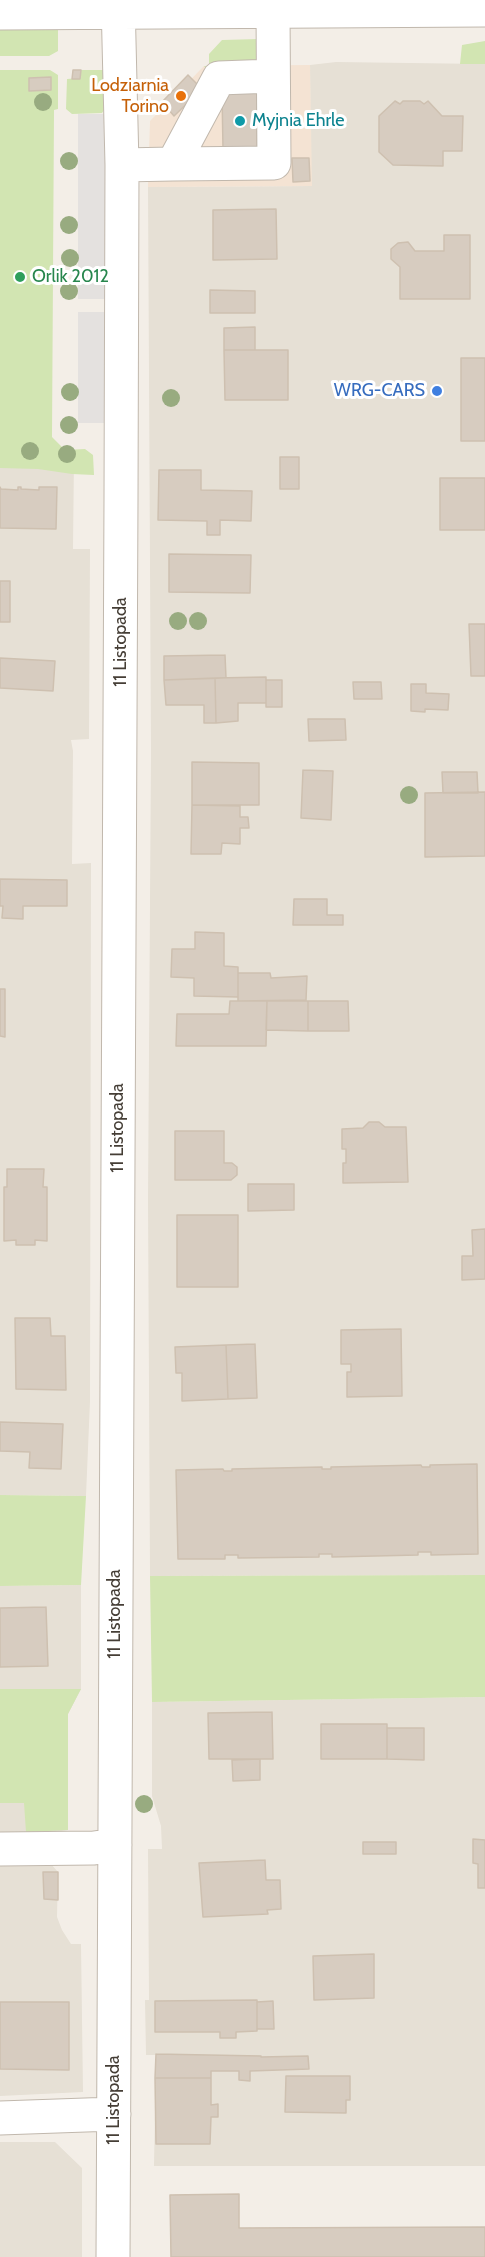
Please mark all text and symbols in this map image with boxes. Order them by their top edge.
place label: Lodziarnia Torino [91,75,169,118]
marker: Lodziarnia Torino [174,89,188,103]
place label: Myjnia Ehrle [252,110,344,132]
marker: Myjnia Ehrle [233,114,247,128]
place label: Orlik 2012 [32,266,109,288]
marker: Orlik 2012 [13,270,27,284]
place label: WRG-CARS [334,380,425,402]
marker: WRG-CARS [430,384,444,398]
street label: 11 Listopada [110,597,132,687]
street label: 11 Listopada [107,1083,129,1173]
street label: 11 Listopada [104,1569,126,1659]
street label: 11 Listopada [103,2055,125,2145]

